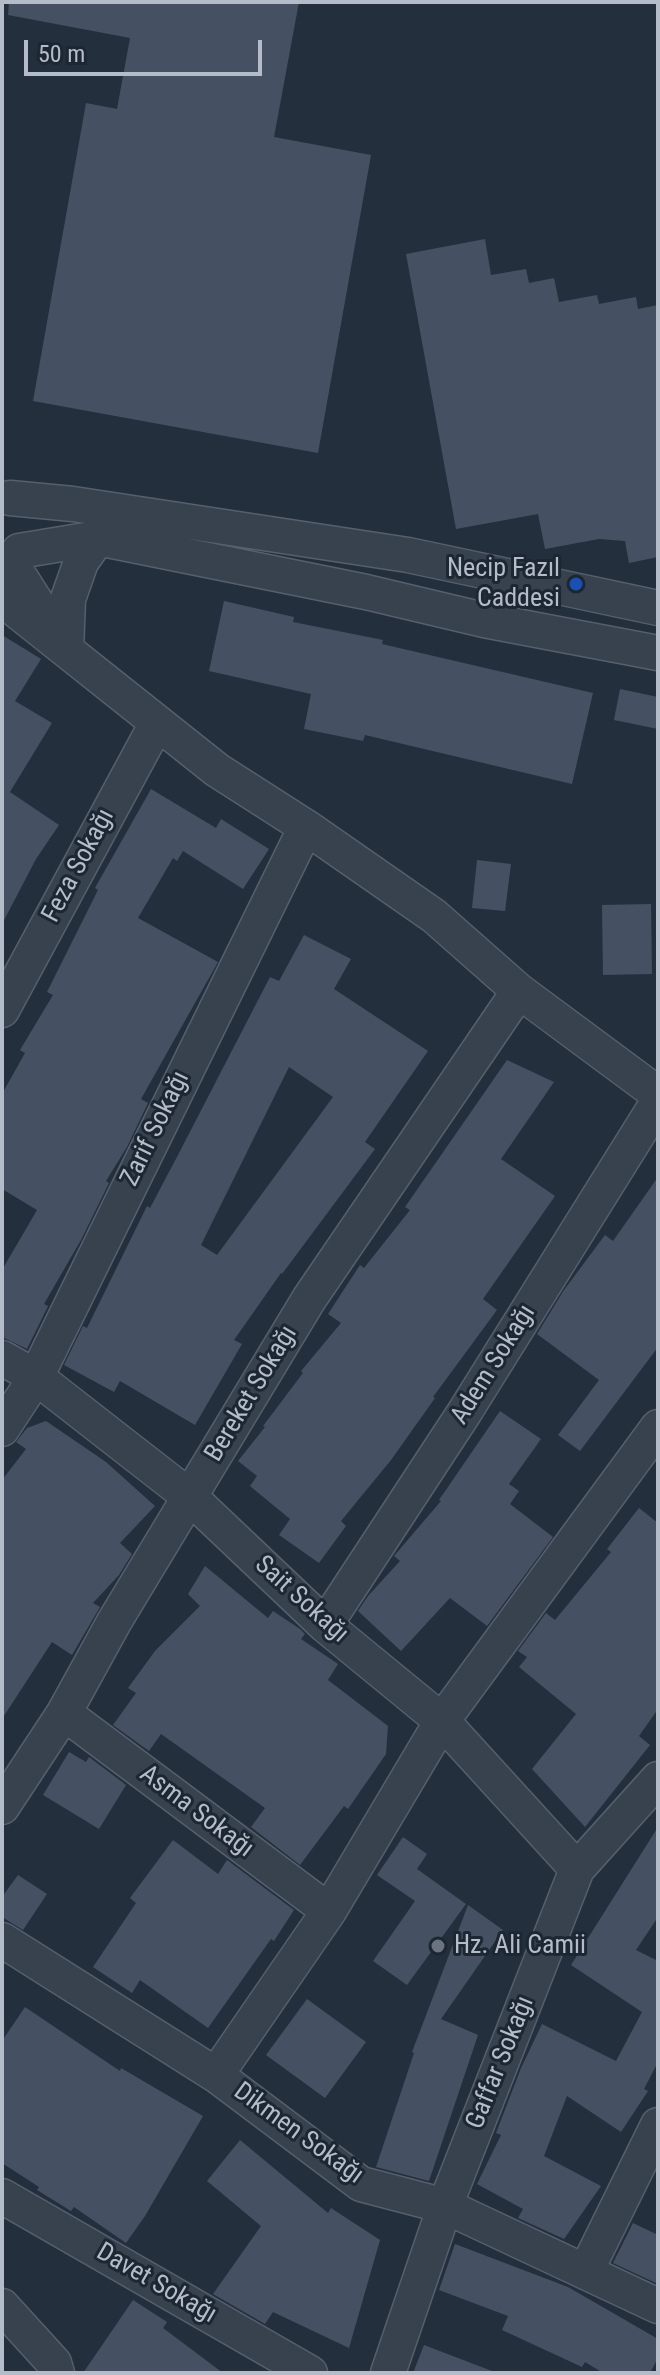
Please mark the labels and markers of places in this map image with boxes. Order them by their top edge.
place label: Necip Fazıl Caddesi [447,553,560,614]
marker: Necip Fazıl Caddesi [567,575,585,593]
place label: Hz. Ali Camii [454,1930,586,1962]
marker: Hz. Ali Camii [429,1937,447,1955]

